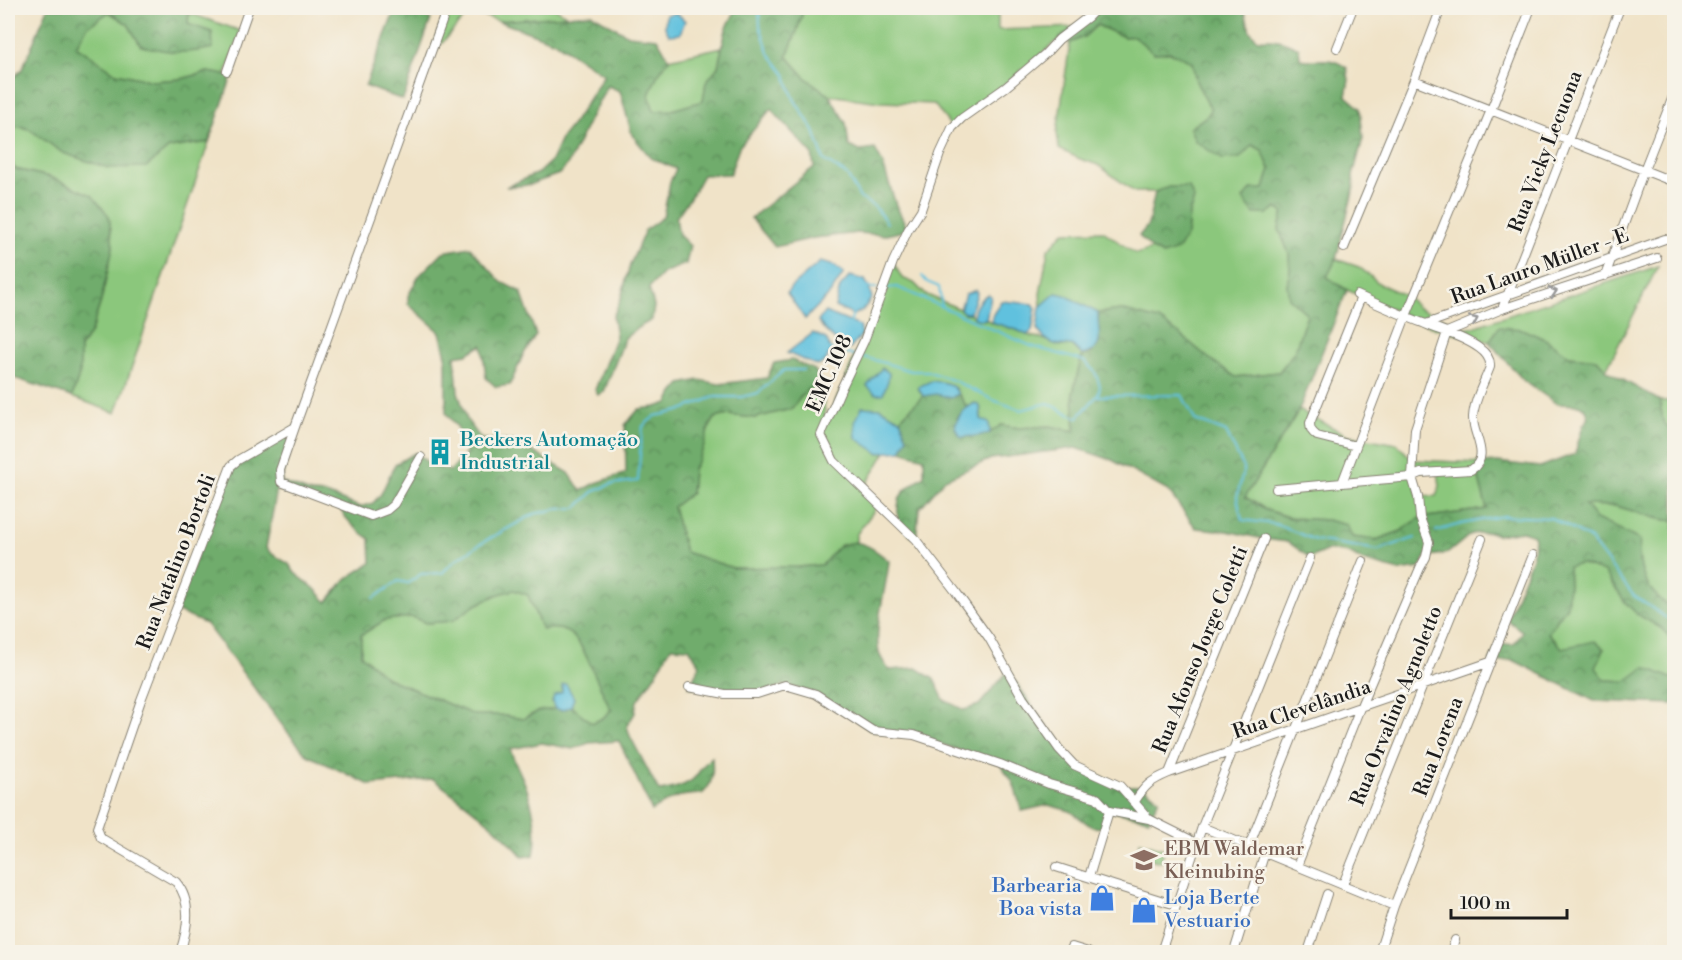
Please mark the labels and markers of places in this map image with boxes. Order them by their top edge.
place label: Beckers Automação Industrial [459,428,638,476]
building icon: Beckers Automação Industrial [425,437,455,467]
place label: EBM Waldemar Kleinubing [1164,837,1305,885]
school or university icon: EBM Waldemar Kleinubing [1129,845,1159,875]
place label: Barbearia Boa vista [991,874,1083,922]
shop icon: Barbearia Boa vista [1087,883,1117,913]
place label: Loja Berte Vestuario [1163,886,1260,934]
shop icon: Loja Berte Vestuario [1129,895,1159,925]

